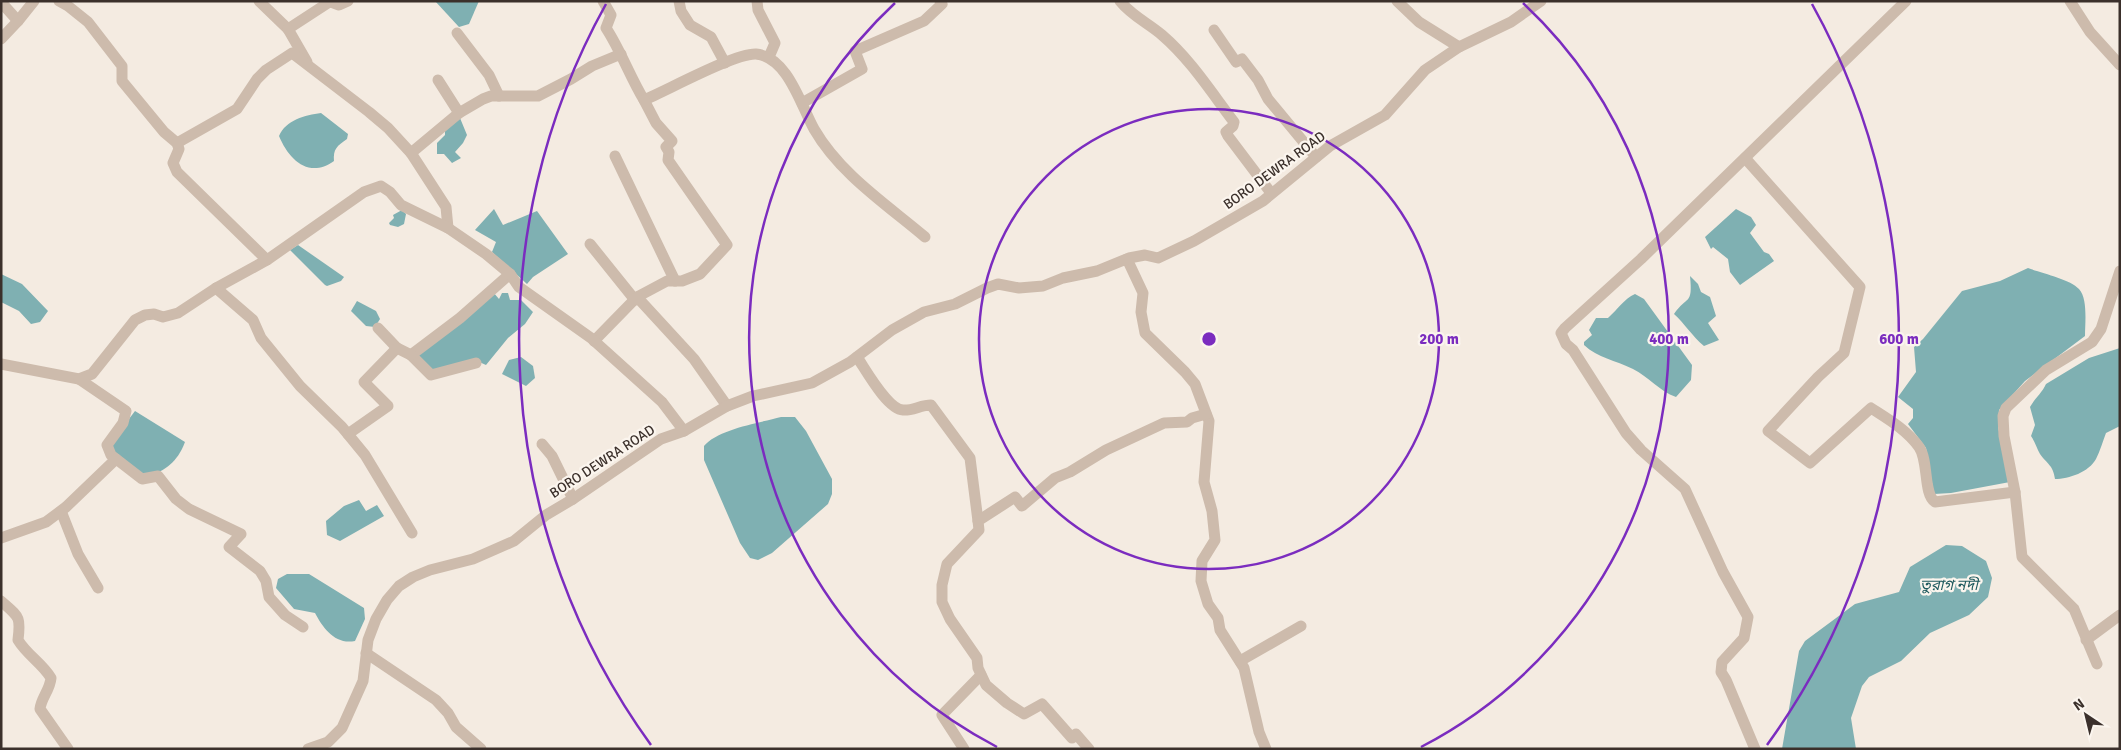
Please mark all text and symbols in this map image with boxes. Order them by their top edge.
street label: BORO DEWRA ROAD [1220,128,1329,213]
centre of rings [1200,330,1218,348]
text: 200 m [1419,330,1459,348]
text: 400 m [1649,330,1689,348]
text: 600 m [1879,330,1919,348]
street label: BORO DEWRA ROAD [547,421,658,502]
water label: তুরাগ নদী [1920,576,1981,594]
north arrow [2061,690,2111,740]
text: N [2070,695,2088,715]

